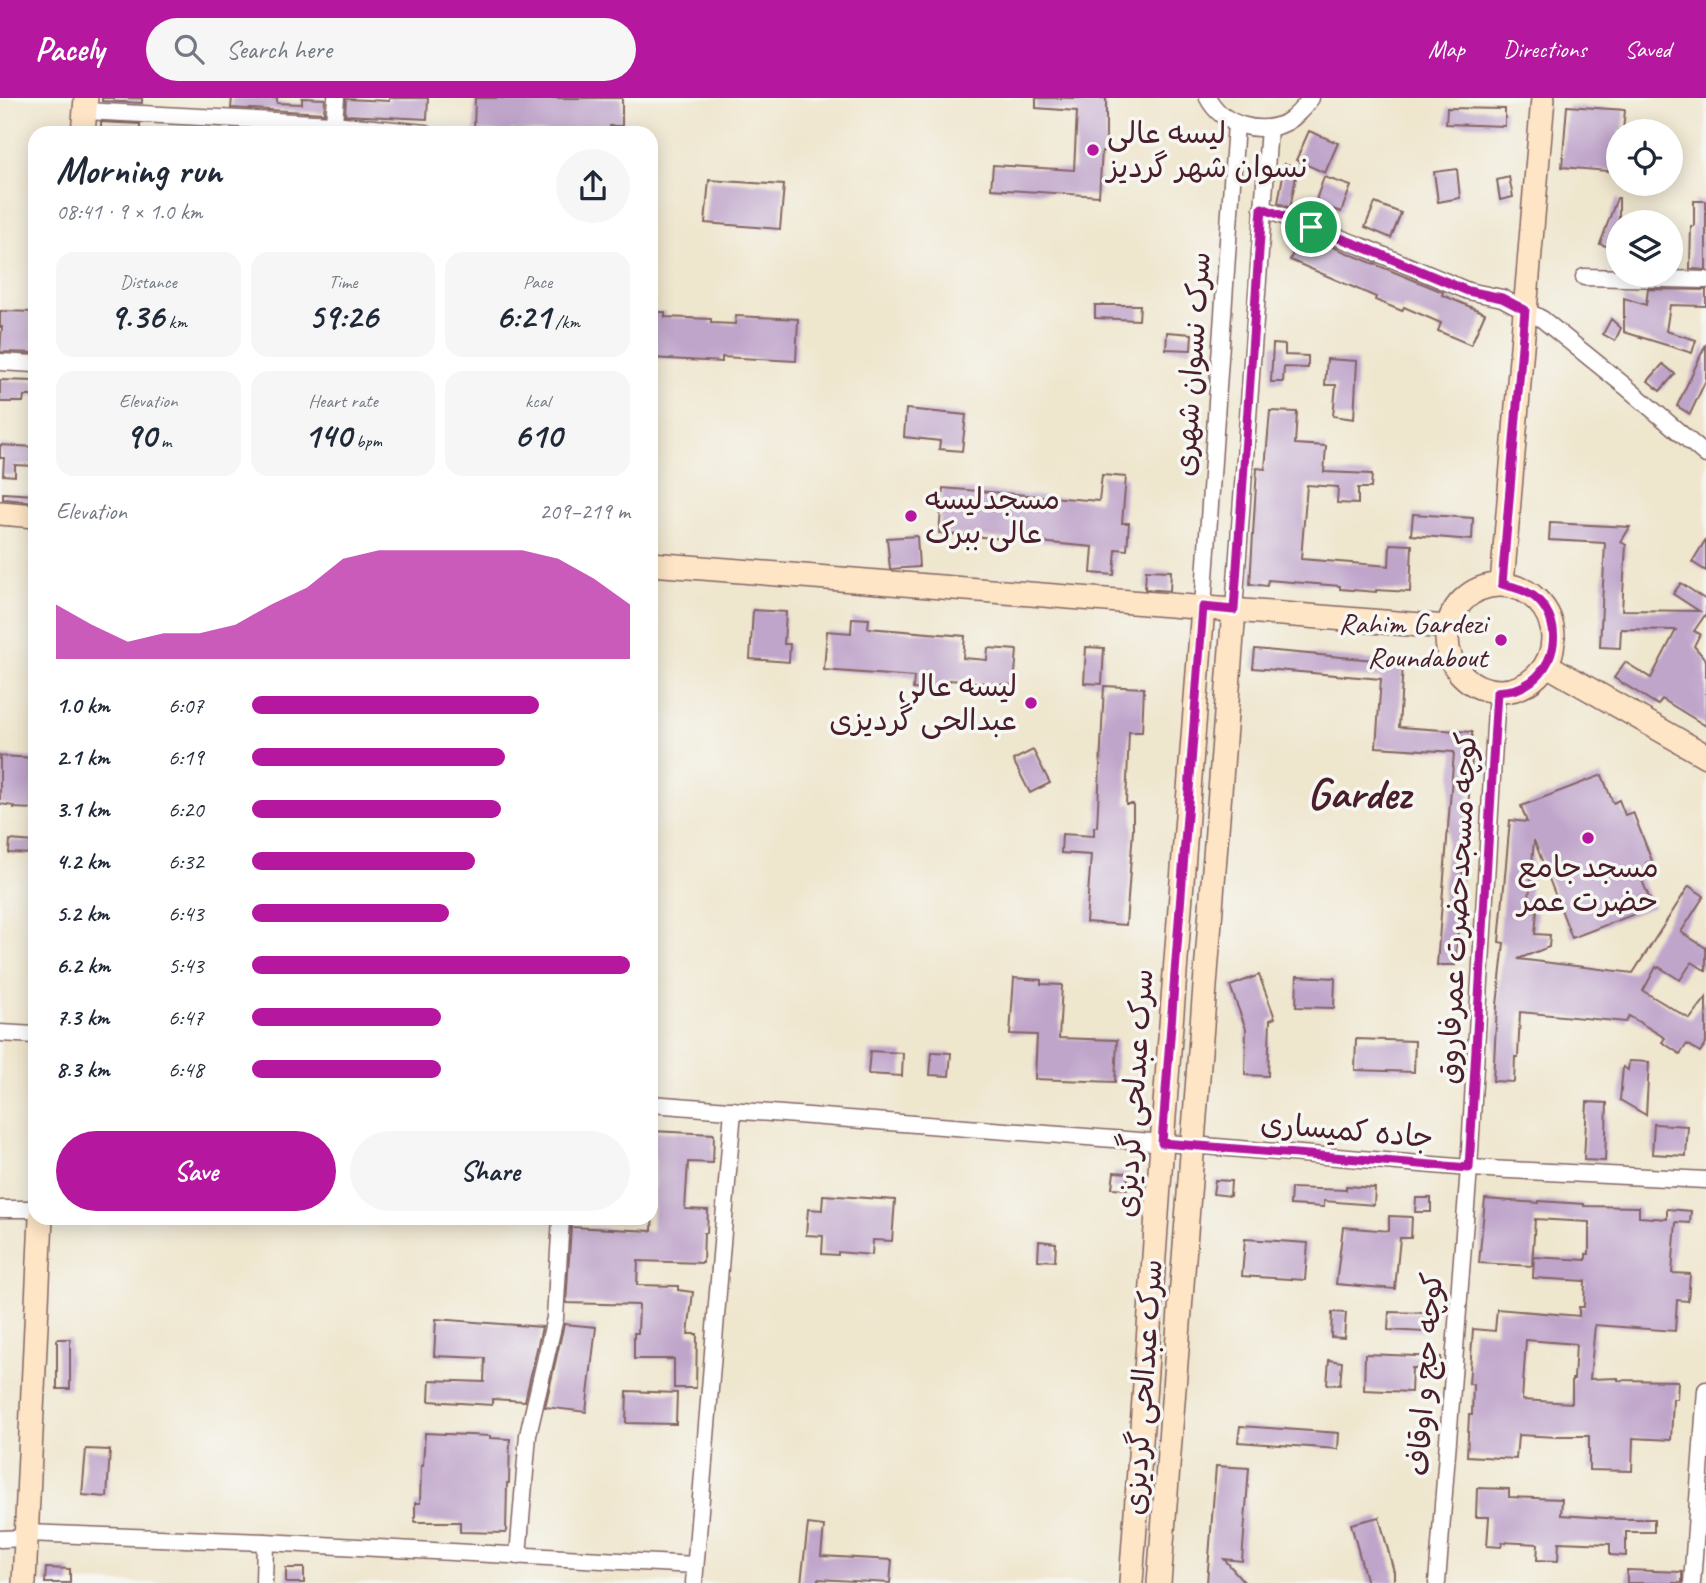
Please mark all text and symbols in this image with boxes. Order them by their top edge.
search box [146,18,636,81]
text: Pacely [35,28,104,70]
icon: search [170,30,208,68]
text: Search here [226,33,332,66]
text: Map [1428,34,1465,64]
text: Directions [1503,34,1586,64]
text: Saved [1624,34,1671,64]
place label: لیسه عالی نسوان شهر گردیز [1104,114,1309,186]
map controls [1606,119,1683,287]
button: locate [1606,119,1683,196]
marker: لیسه عالی نسوان شهر گردیز [1085,142,1101,158]
text: Morning run [56,147,222,194]
button: share [556,149,630,223]
text: 08:41 · 9 × 1.0 km [56,197,202,226]
pin [1281,197,1341,257]
icon: arrive [1292,208,1330,246]
button: layers [1606,210,1683,287]
street label: سرک نسوان شهری [1165,250,1219,478]
text: Distance [120,270,177,294]
text: Time [328,270,358,294]
text: Pace [523,270,552,294]
text: 9.36 [109,294,164,339]
text: 59:26 [308,294,378,339]
text: 6:21 [495,294,550,339]
text: km [164,310,187,334]
text: /km [550,310,580,334]
text: Elevation [119,389,178,413]
text: Heart rate [308,389,378,413]
text: kcal [525,389,550,413]
text: 90 [125,413,156,458]
text: 140 [304,413,351,458]
text: 610 [514,413,562,458]
text: m [156,429,172,453]
text: bpm [351,429,382,453]
place label: مسجدلیسه عالی ببرک [925,480,1060,552]
text: Elevation [56,497,127,526]
text: 209–219 m [539,497,630,526]
marker: مسجدلیسه عالی ببرک [903,508,919,524]
place label: Rahim Gardezi Roundabout [1338,604,1490,676]
marker: Rahim Gardezi Roundabout [1493,632,1509,648]
place label: لیسه عالی عبدالحی گردیزی [829,667,1017,739]
text: 1.0 km [56,691,110,720]
text: 6:07 [168,691,204,720]
marker: لیسه عالی عبدالحی گردیزی [1023,695,1039,711]
street label: کوچه مسجدحضرت عمرفاروق [1429,731,1485,1085]
text: 2.1 km [56,743,110,772]
text: 6:19 [168,743,204,772]
district label: Gardez [1307,766,1414,821]
text: 3.1 km [56,795,110,824]
text: 6:20 [168,795,204,824]
marker: مسجدجامع حضرت عمر [1580,830,1596,846]
text: 4.2 km [56,847,110,876]
text: 6:32 [168,847,204,876]
place label: مسجدجامع حضرت عمر [1515,848,1659,920]
text: 5.2 km [56,899,109,928]
text: 6:43 [168,899,204,928]
text: 6.2 km [56,951,110,980]
text: 5:43 [168,951,204,980]
street label: سرک عبدلحی گردیزی [1106,967,1162,1219]
text: 7.3 km [56,1003,109,1032]
text: 6:47 [168,1003,204,1032]
text: 8.3 km [56,1055,110,1084]
text: 6:48 [168,1055,204,1084]
street label: جاده کمیساری [1259,1104,1435,1156]
button: Save [56,1131,336,1211]
button: Share [350,1131,630,1211]
street label: سرک عبدالحی گردیزی [1115,1258,1171,1516]
street label: کوچه حج و اوقاف [1399,1271,1452,1477]

